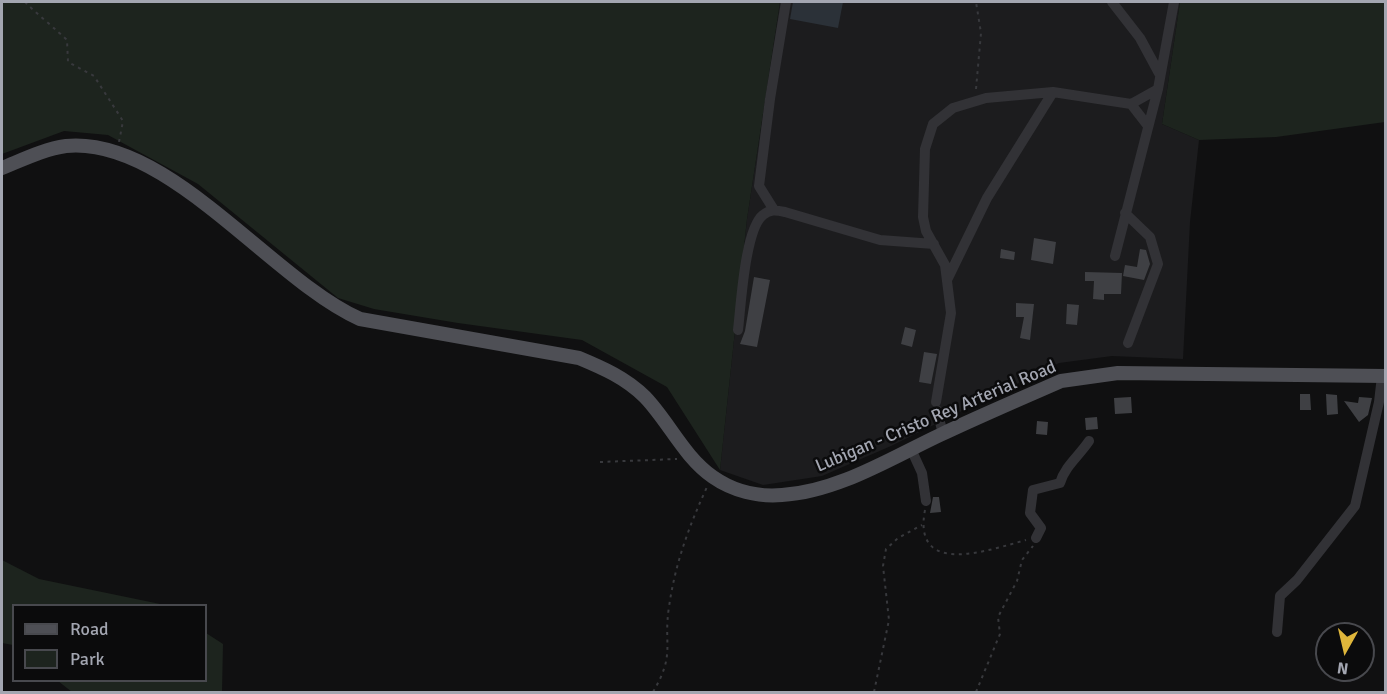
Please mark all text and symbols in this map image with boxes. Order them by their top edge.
street label: Lubigan - Cristo Rey Arterial Road [812,356,1060,478]
legend [12,604,207,682]
text: Road [70,618,109,640]
north arrow [1315,622,1375,682]
text: Park [70,648,105,670]
text: N [1336,657,1350,679]

